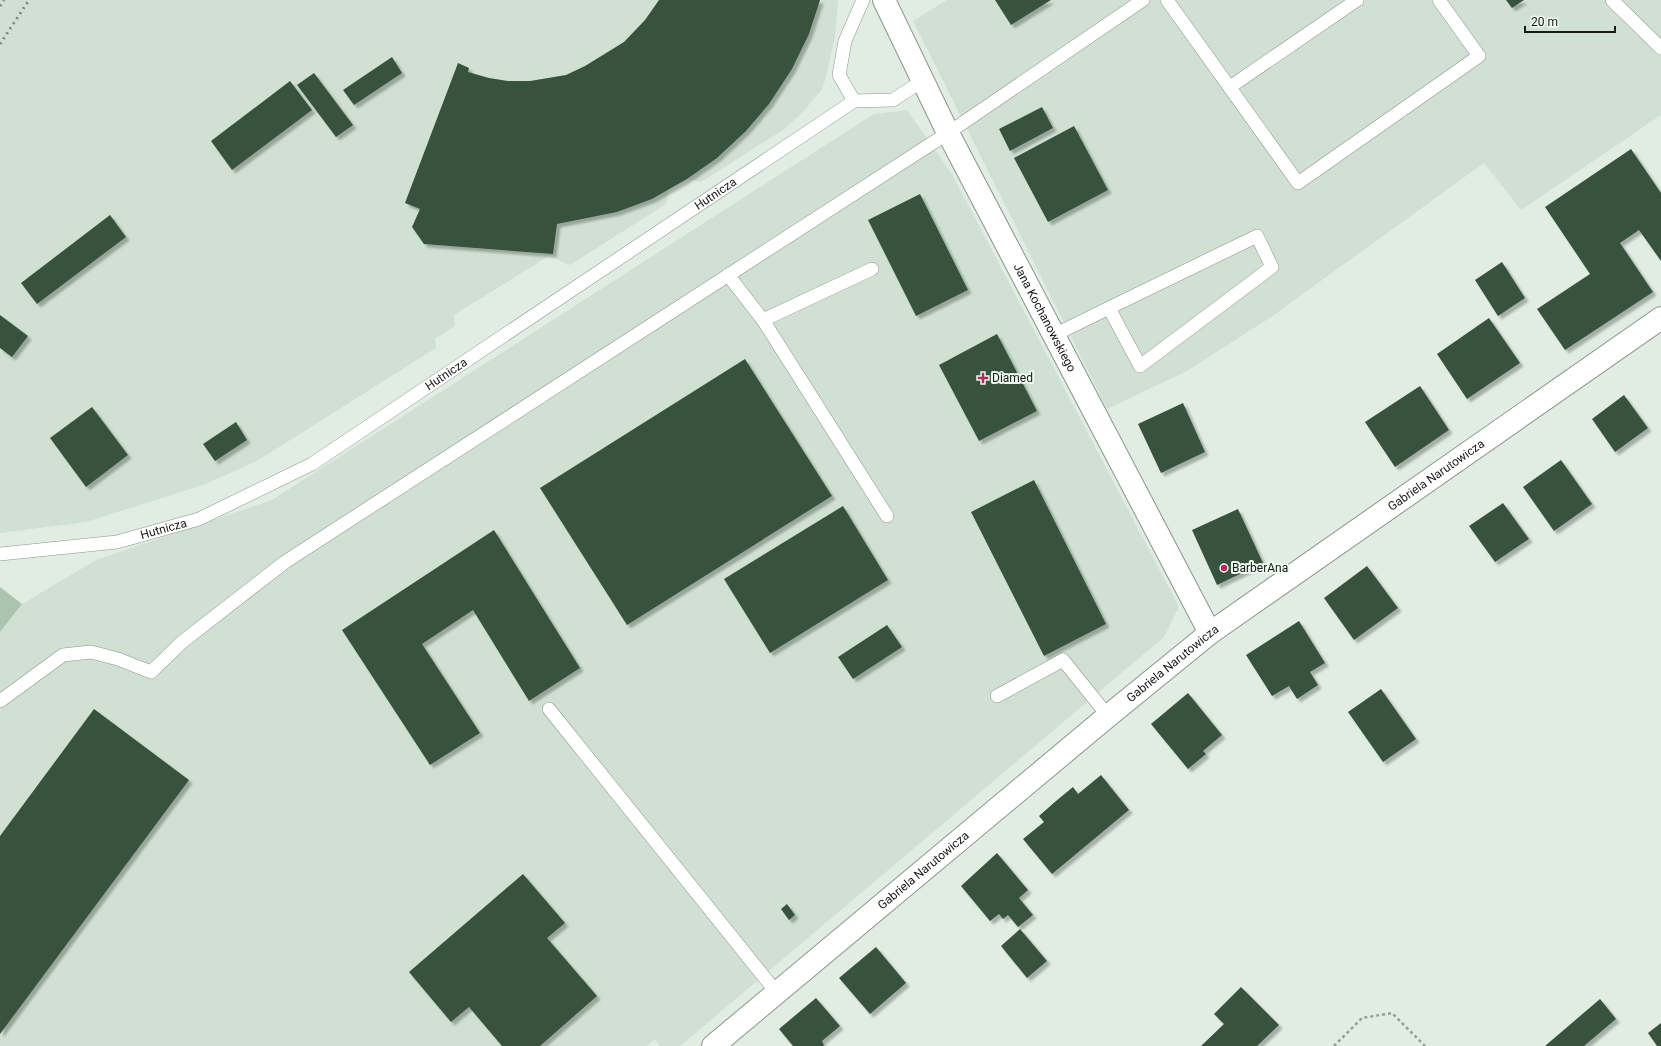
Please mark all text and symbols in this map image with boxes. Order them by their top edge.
scale bar [1525,8,1615,34]
text: 20 m [1531,15,1558,29]
street label: Hutnicza [692,175,739,213]
street label: Jana Kochanowskiego [1011,261,1079,374]
street label: Hutnicza [423,355,470,393]
place label: Diamed [992,371,1033,385]
marker: Diamed [977,372,989,384]
street label: Gabriela Narutowicza [1385,437,1487,514]
street label: Hutnicza [139,516,188,542]
place label: BarberAna [1232,561,1288,575]
marker: BarberAna [1219,563,1229,573]
street label: Gabriela Narutowicza [1124,622,1221,705]
street label: Gabriela Narutowicza [875,828,972,912]

